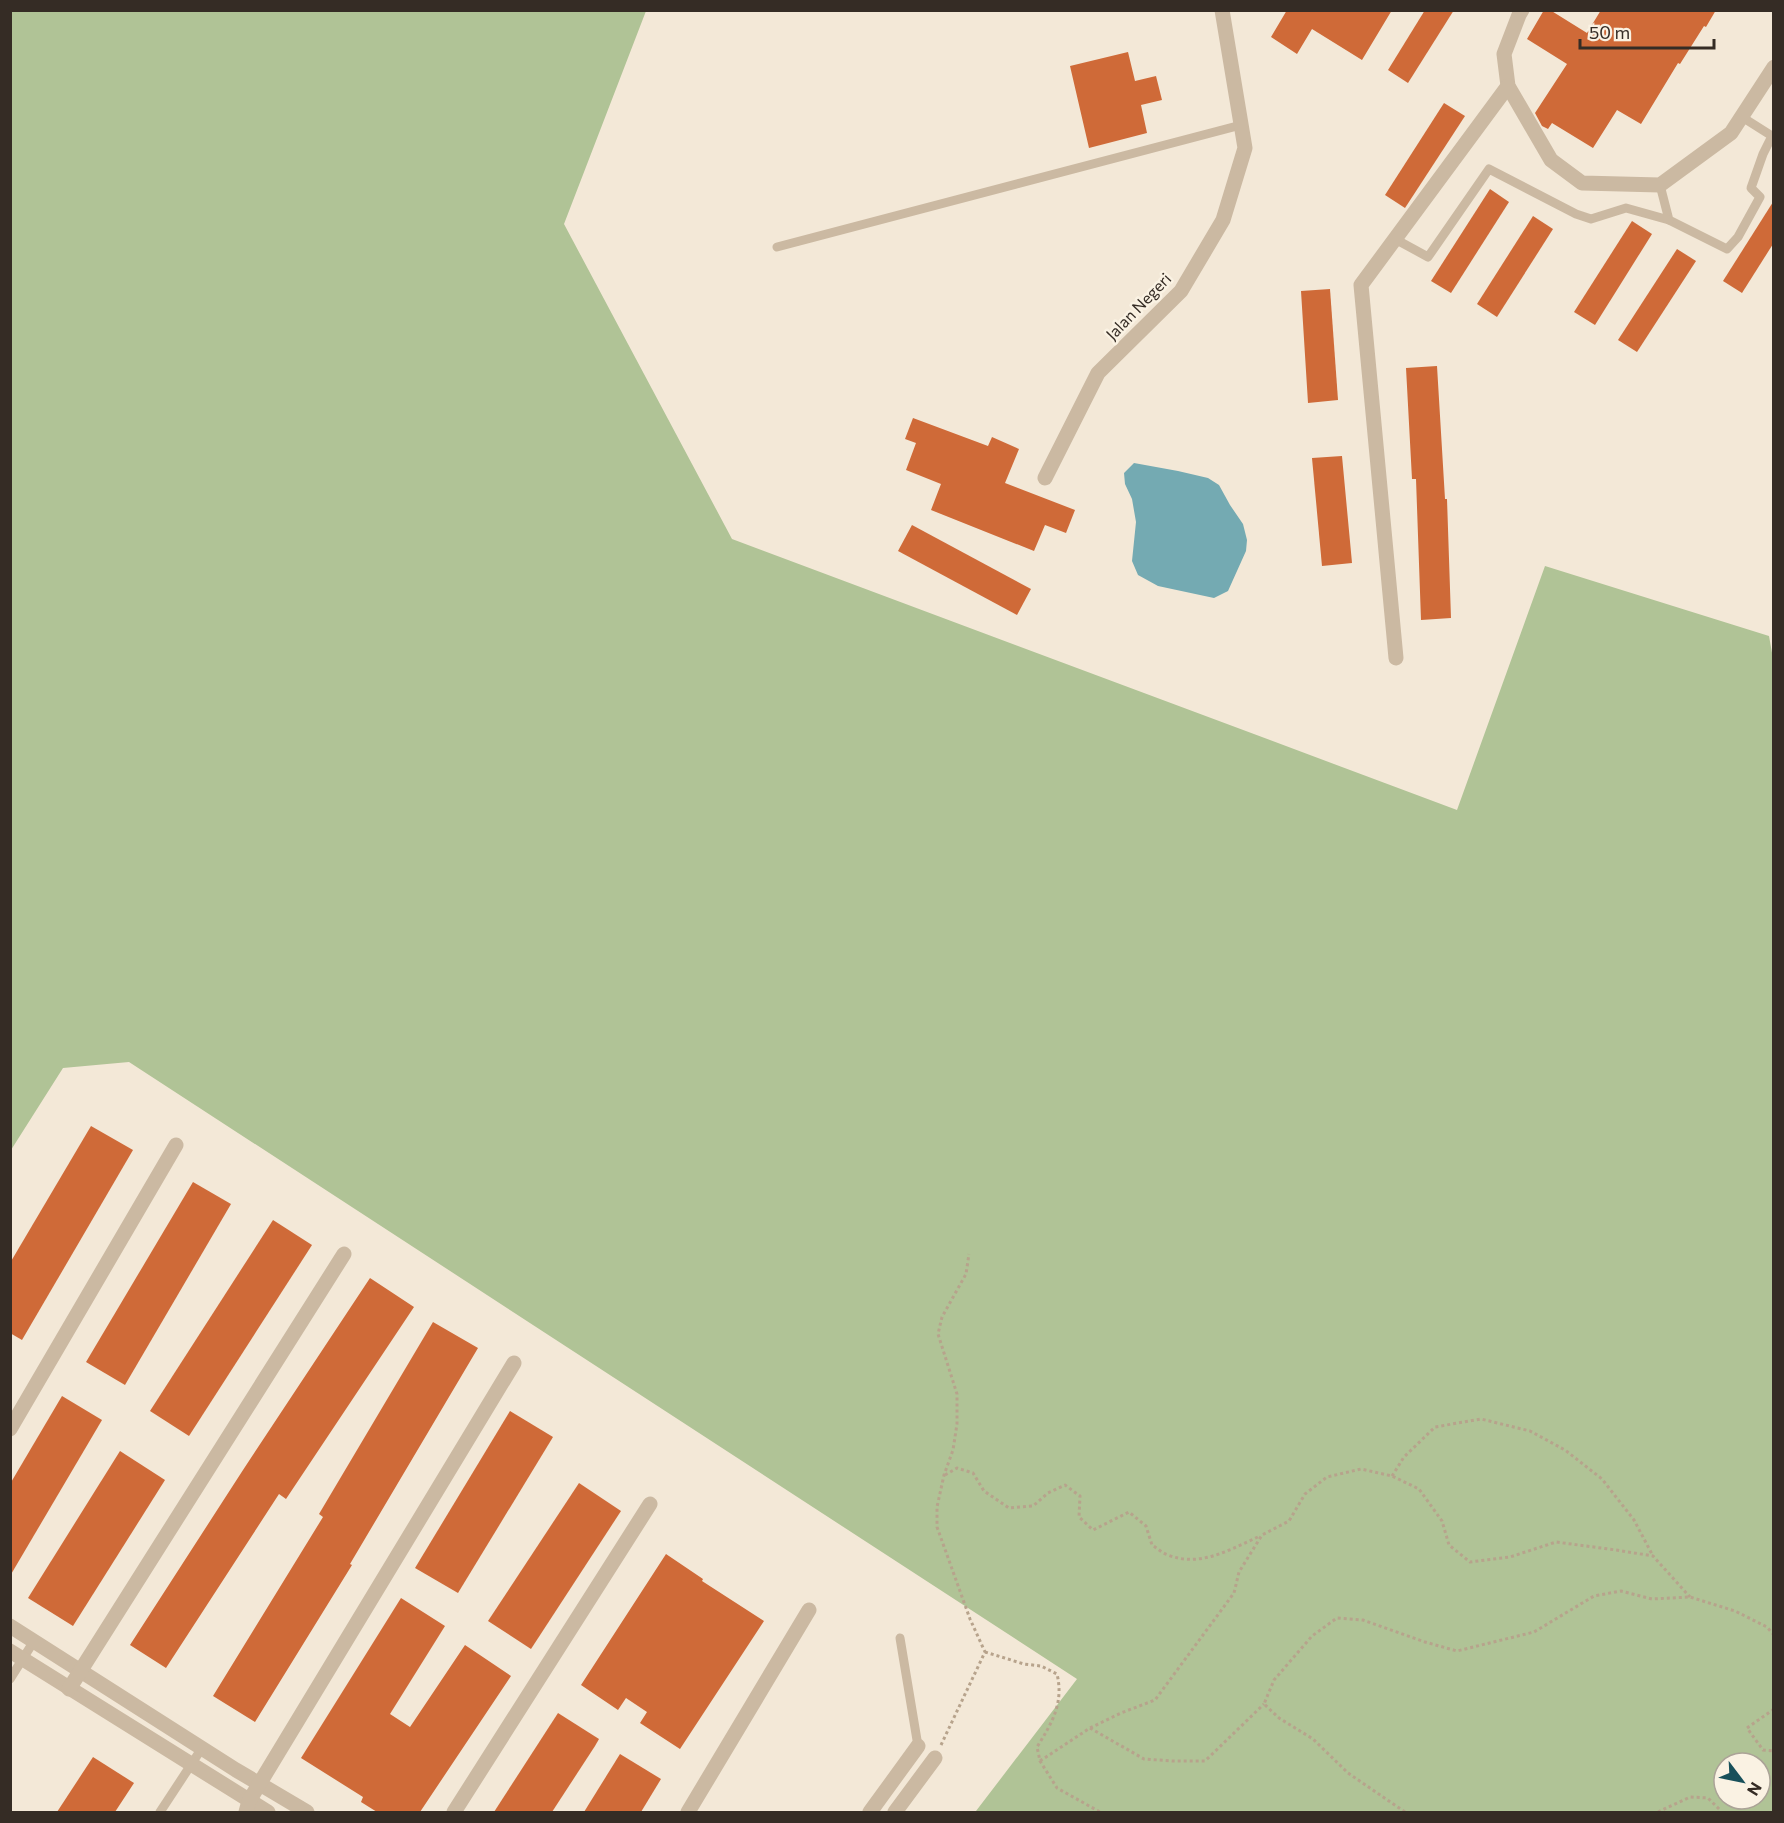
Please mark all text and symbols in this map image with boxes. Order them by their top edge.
scale bar [1580,12,1714,50]
text: 50 m [1589,21,1630,43]
street label: Jalan Negeri [1101,269,1175,343]
north arrow [1712,1751,1772,1811]
text: N [1744,1779,1766,1799]

